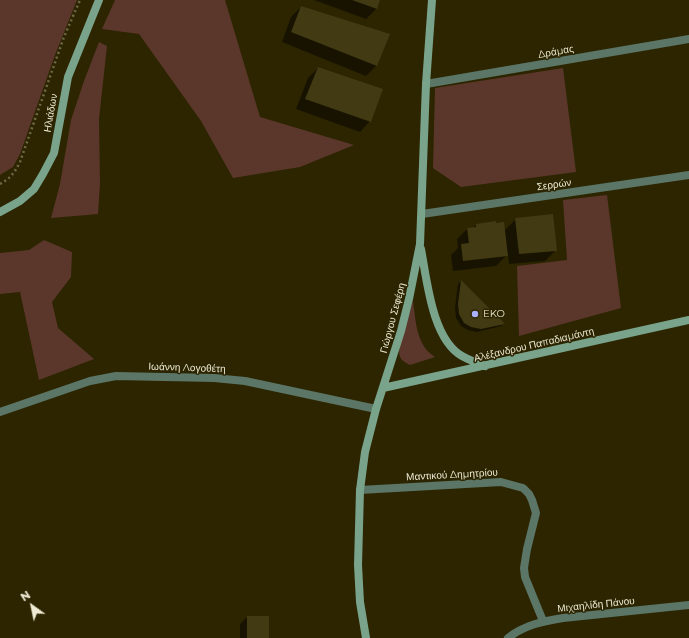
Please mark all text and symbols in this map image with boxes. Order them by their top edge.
street label: Δράμας [537,43,575,61]
street label: Ηλιάδων [42,93,60,133]
street label: Σερρών [536,177,572,193]
street label: Γιώργου Σεφέρη [378,282,408,354]
place label: EKO [483,308,505,320]
marker: EKO [470,309,480,319]
street label: Αλέξανδρου Παπαδιαμάντη [473,325,595,365]
street label: Ιωάννη Λογοθέτη [148,361,226,375]
street label: Μαντικού Δημητρίου [406,467,498,483]
north arrow [12,586,52,626]
text: N [18,588,33,604]
street label: Μιχαηλίδη Πάνου [557,595,635,615]

